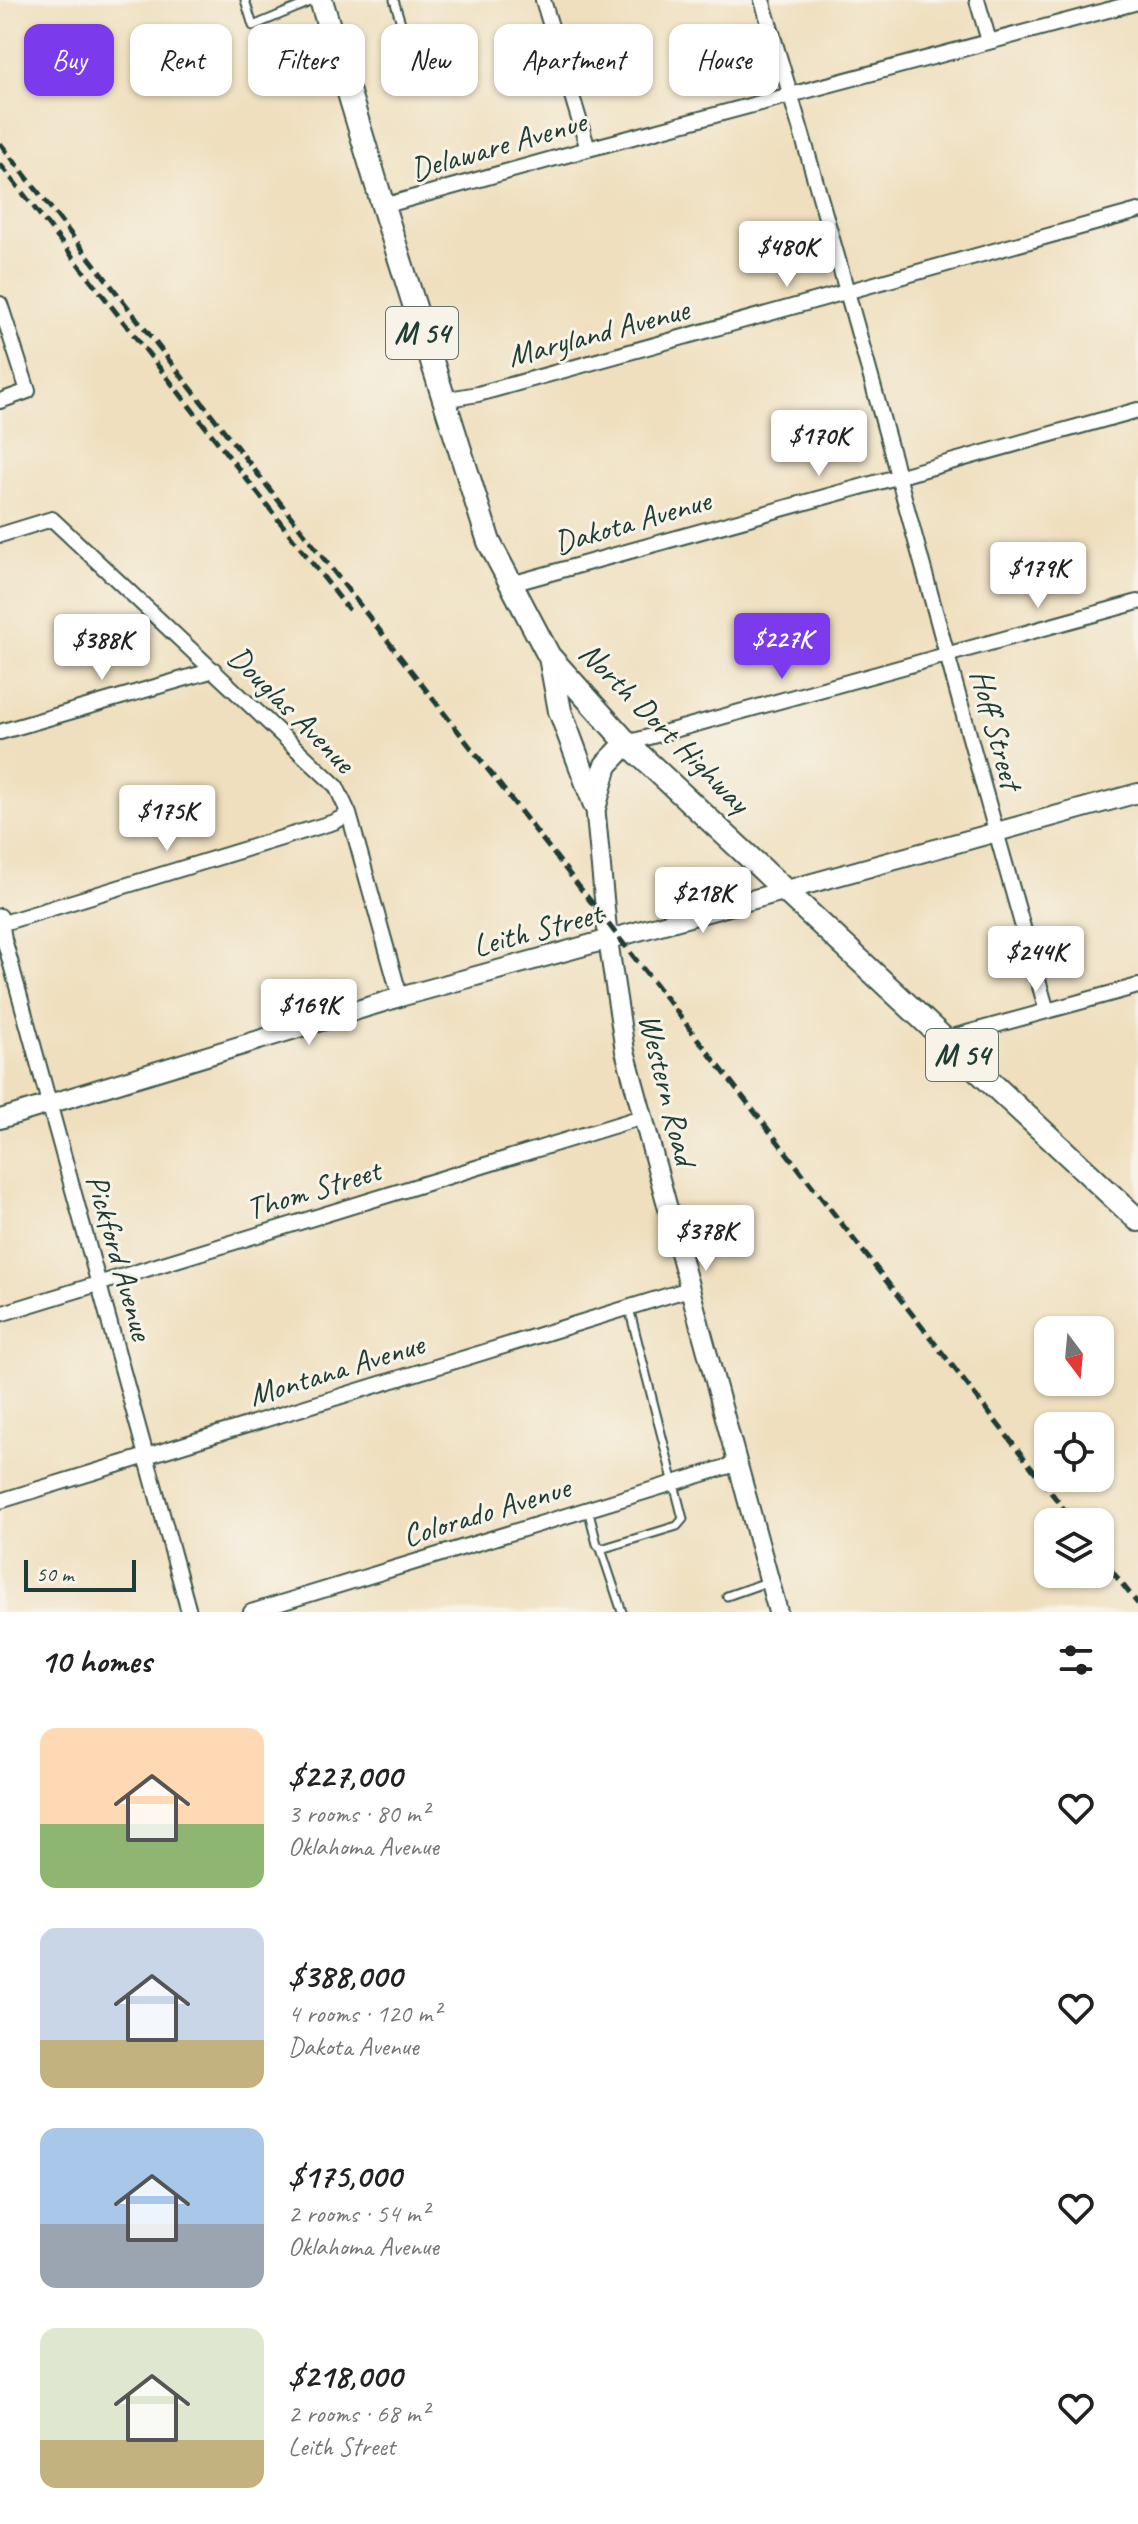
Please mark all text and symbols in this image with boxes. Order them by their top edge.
chip: Buy [24,24,114,96]
chip: Rent [130,24,232,96]
chip: Filters [248,24,365,96]
chip: New [381,24,478,96]
chip: Apartment [494,24,653,96]
chip: House [669,24,779,96]
street label: Delaware Avenue [406,100,593,190]
pin: $480K [731,221,843,289]
text: $480K [757,230,817,263]
street label: Maryland Avenue [503,288,696,376]
road number: M 54 [386,307,458,359]
pin: $170K [763,410,875,478]
text: $170K [789,419,849,452]
street label: Dakota Avenue [549,479,717,563]
pin: $179K [982,542,1094,610]
text: $179K [1008,551,1068,584]
pin: $227K [726,613,838,681]
pin: $388K [46,614,158,682]
text: $227K [752,622,812,655]
text: $388K [72,623,132,656]
street label: North Dort Highway [570,633,761,824]
street label: Douglas Avenue [219,637,366,784]
street label: Hoff Street [961,665,1033,798]
pin: $175K [111,785,223,853]
text: $175K [137,794,197,827]
pin: $218K [647,867,759,935]
text: $218K [673,876,733,909]
street label: Leith Street [468,892,609,966]
pin: $244K [980,926,1092,994]
text: $244K [1006,935,1066,968]
pin: $169K [253,979,365,1047]
text: $169K [279,988,339,1021]
street label: Western Road [629,1009,707,1174]
road number: M 54 [926,1029,998,1081]
street label: Thom Street [241,1149,388,1229]
street label: Pickford Avenue [76,1170,163,1347]
pin: $378K [650,1205,762,1273]
text: $378K [676,1214,736,1247]
north arrow [1034,1316,1114,1396]
map controls [1034,1316,1114,1588]
street label: Montana Avenue [244,1323,431,1416]
button: locate [1034,1412,1114,1492]
street label: Colorado Avenue [397,1466,577,1556]
button: layers [1034,1508,1114,1588]
scale bar [24,1556,136,1592]
text: 50 m [36,1560,73,1588]
icon: filters [1054,1638,1098,1682]
text: 10 homes [40,1639,151,1682]
text: $227,000 [288,1754,402,1797]
icon: home [104,1760,200,1856]
icon: heart [1054,1786,1098,1830]
text: 3 rooms · 80 m² [288,1797,429,1830]
text: Oklahoma Avenue [288,1830,439,1863]
text: $388,000 [288,1954,402,1997]
icon: home [104,1960,200,2056]
icon: heart [1054,1986,1098,2030]
text: 4 rooms · 120 m² [288,1997,440,2030]
text: Dakota Avenue [288,2030,419,2063]
text: $175,000 [288,2154,401,2197]
icon: home [104,2160,200,2256]
icon: heart [1054,2186,1098,2230]
text: 2 rooms · 54 m² [288,2197,429,2230]
text: Oklahoma Avenue [288,2230,439,2263]
text: $218,000 [288,2354,402,2397]
icon: home [104,2360,200,2456]
icon: heart [1054,2386,1098,2430]
text: 2 rooms · 68 m² [288,2397,429,2430]
text: Leith Street [288,2430,395,2463]

